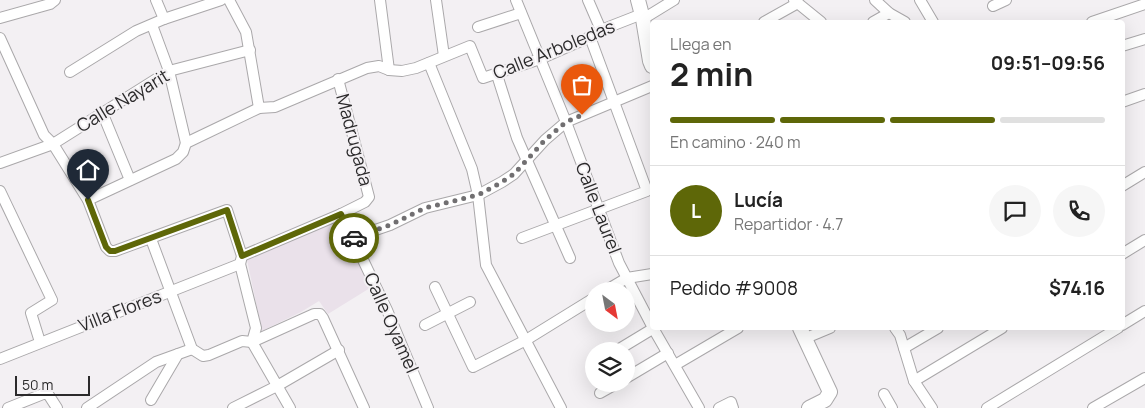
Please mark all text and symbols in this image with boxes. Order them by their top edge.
street label: Calle Arboledas [489,14,618,84]
text: Llega en [670,33,731,55]
text: 09:51–09:56 [991,50,1105,76]
text: 2 min [670,52,753,96]
street label: Calle Nayarit [72,63,173,137]
pin [561,64,603,115]
icon: bag [568,71,596,99]
street label: Madrugada [331,91,379,188]
text: En camino · 240 m [670,131,801,153]
pin [67,149,109,200]
icon: home [74,156,102,184]
street label: Calle Laurel [570,158,627,257]
button: chat [989,185,1041,237]
button: phone [1053,185,1105,237]
text: Lucía [734,187,783,213]
text: L [691,198,701,224]
courier [329,213,379,263]
text: Repartidor · 4.7 [734,213,843,235]
icon: car [340,224,368,252]
street label: Calle Oyamel [359,269,425,377]
text: Pedido #9008 [670,275,798,301]
text: $74.16 [1049,275,1105,301]
north arrow [585,282,635,332]
map controls [585,282,635,392]
street label: Villa Flores [75,283,165,337]
button: layers [585,342,635,392]
scale bar [15,373,90,396]
text: 50 m [22,375,53,394]

